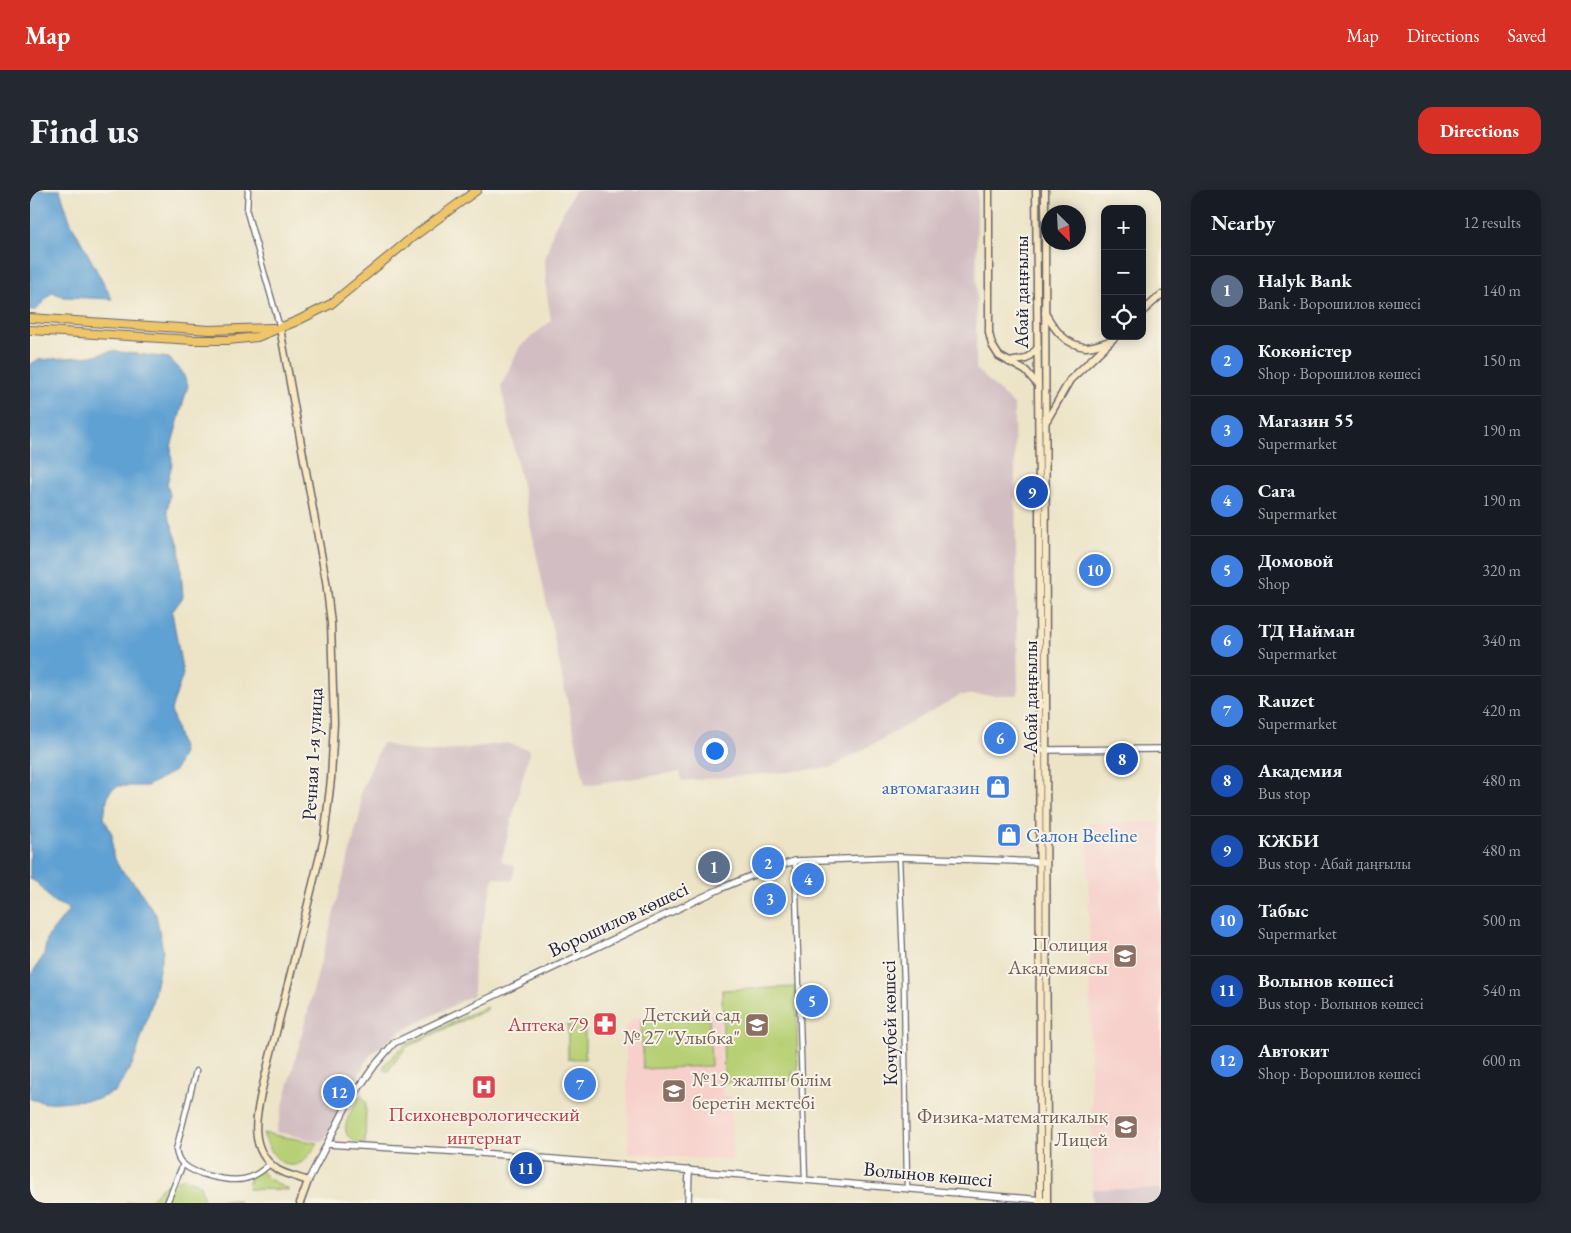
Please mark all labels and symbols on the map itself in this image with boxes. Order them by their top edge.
north arrow [1041,205,1086,250]
street label: Абай даңғылы [1008,235,1034,350]
pin: 9 [1016,473,1048,511]
pin: 10 [1079,551,1111,589]
street label: Абай даңғылы [1017,640,1043,755]
street label: Речная 1-я улица [296,687,328,821]
pin: 6 [984,719,1016,757]
your location [702,738,728,764]
pin: 8 [1106,740,1138,778]
place label: автомагазин [882,774,980,800]
shop icon: автомагазин [985,774,1011,800]
shop icon: Cалон Beeline [996,822,1022,848]
place label: Cалон Beeline [1026,822,1138,848]
pin: 2 [752,844,784,882]
pin: 1 [698,848,730,886]
pin: 4 [792,860,824,898]
street label: Ворошилов көшесі [544,875,692,963]
pin: 3 [754,880,786,918]
place label: Полиция Академиясы [1007,931,1108,980]
school or university icon: Полиция Академиясы [1112,943,1138,969]
street label: Кочубей көшесі [875,960,903,1086]
pin: 5 [796,982,828,1020]
place label: Детский сад № 27 "Улыбка" [623,1001,740,1050]
place label: Аптека 79 [507,1011,588,1037]
pharmacy icon: Аптека 79 [592,1011,618,1037]
school or university icon: Детский сад № 27 "Улыбка" [744,1012,770,1038]
pin: 7 [564,1065,596,1103]
place label: №19 жалпы білім беретін мектебі [692,1066,832,1115]
pin: 12 [323,1073,355,1111]
hospital icon: Психоневрологический интернат [471,1074,497,1100]
school or university icon: №19 жалпы білім беретін мектебі [661,1078,687,1104]
place label: Психоневрологический интернат [388,1101,580,1150]
place label: Физика-математикалық Лицей [917,1103,1108,1152]
school or university icon: Физика-математикалық Лицей [1113,1114,1139,1140]
pin: 11 [510,1149,542,1187]
street label: Волынов көшесі [862,1155,994,1193]

